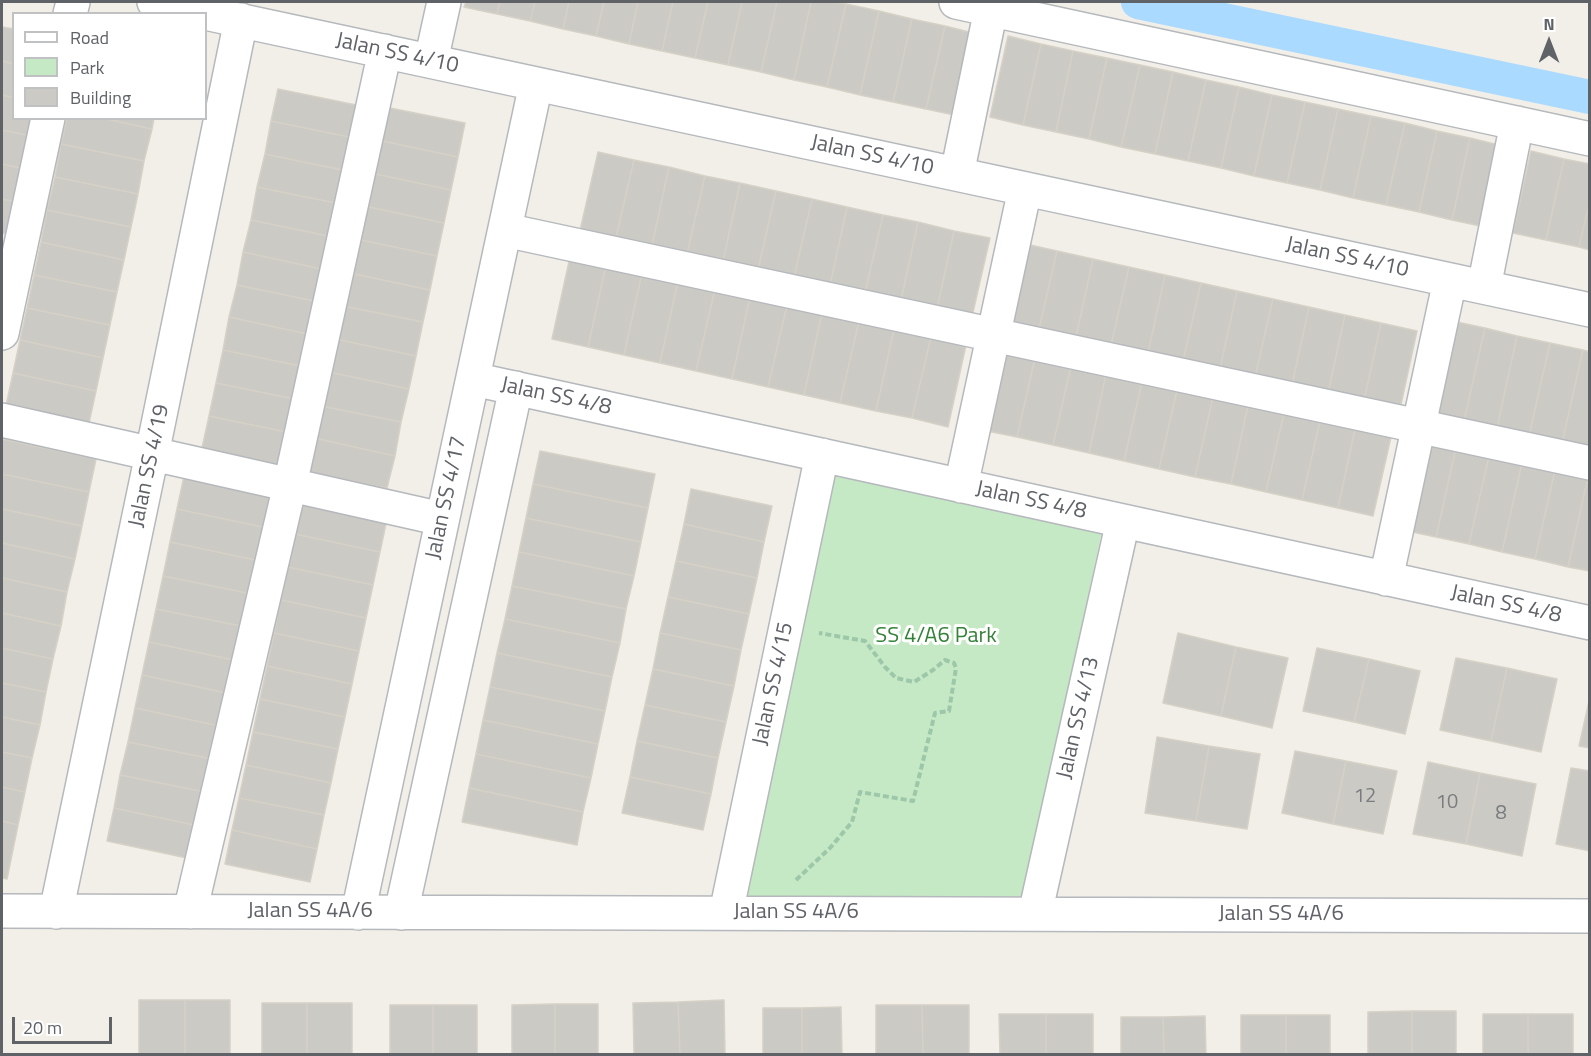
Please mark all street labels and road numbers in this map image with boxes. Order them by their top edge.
street label: Jalan SS 4/10 [333,28,461,80]
street label: Jalan SS 4/10 [808,130,936,182]
street label: Jalan SS 4/10 [1283,232,1411,284]
street label: Jalan SS 4/8 [498,372,614,422]
street label: Jalan SS 4/19 [124,402,176,530]
street label: Jalan SS 4/17 [421,434,473,562]
street label: Jalan SS 4/8 [973,476,1089,526]
street label: Jalan SS 4/8 [1448,580,1564,630]
street label: Jalan SS 4/15 [748,620,800,748]
street label: Jalan SS 4/13 [1052,654,1106,782]
street label: Jalan SS 4A/6 [247,899,373,925]
street label: Jalan SS 4A/6 [733,900,859,926]
street label: Jalan SS 4A/6 [1218,902,1344,928]

